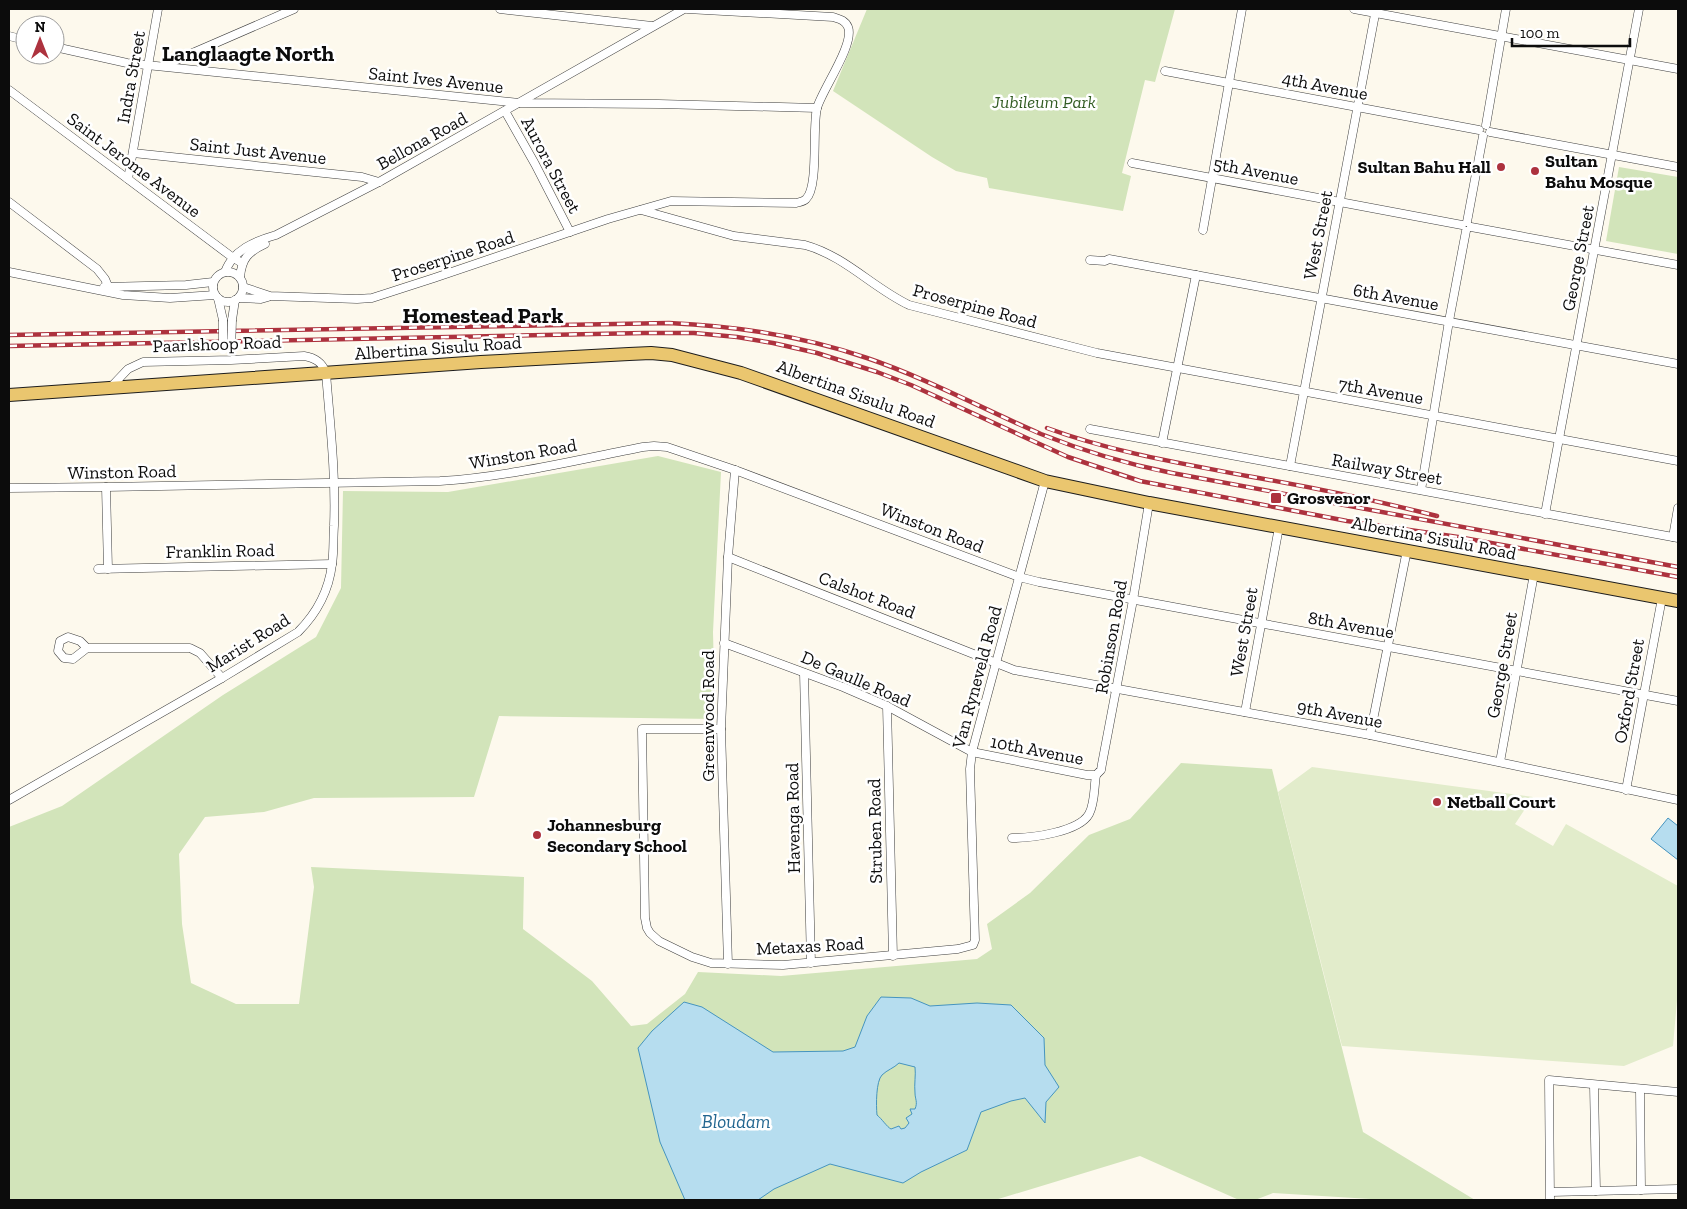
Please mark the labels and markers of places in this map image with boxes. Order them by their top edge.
place label: Sultan Bahu Mosque [1545,150,1653,193]
place label: Sultan Bahu Hall [1357,156,1491,178]
marker: Sultan Bahu Hall [1495,161,1507,173]
marker: Sultan Bahu Mosque [1529,165,1541,177]
place label: Grosvenor [1287,487,1371,509]
marker: Grosvenor [1269,491,1283,505]
place label: Netball Court [1447,791,1556,813]
marker: Netball Court [1431,796,1443,808]
place label: Johannesburg Secondary School [547,814,687,857]
marker: Johannesburg Secondary School [531,829,543,841]

